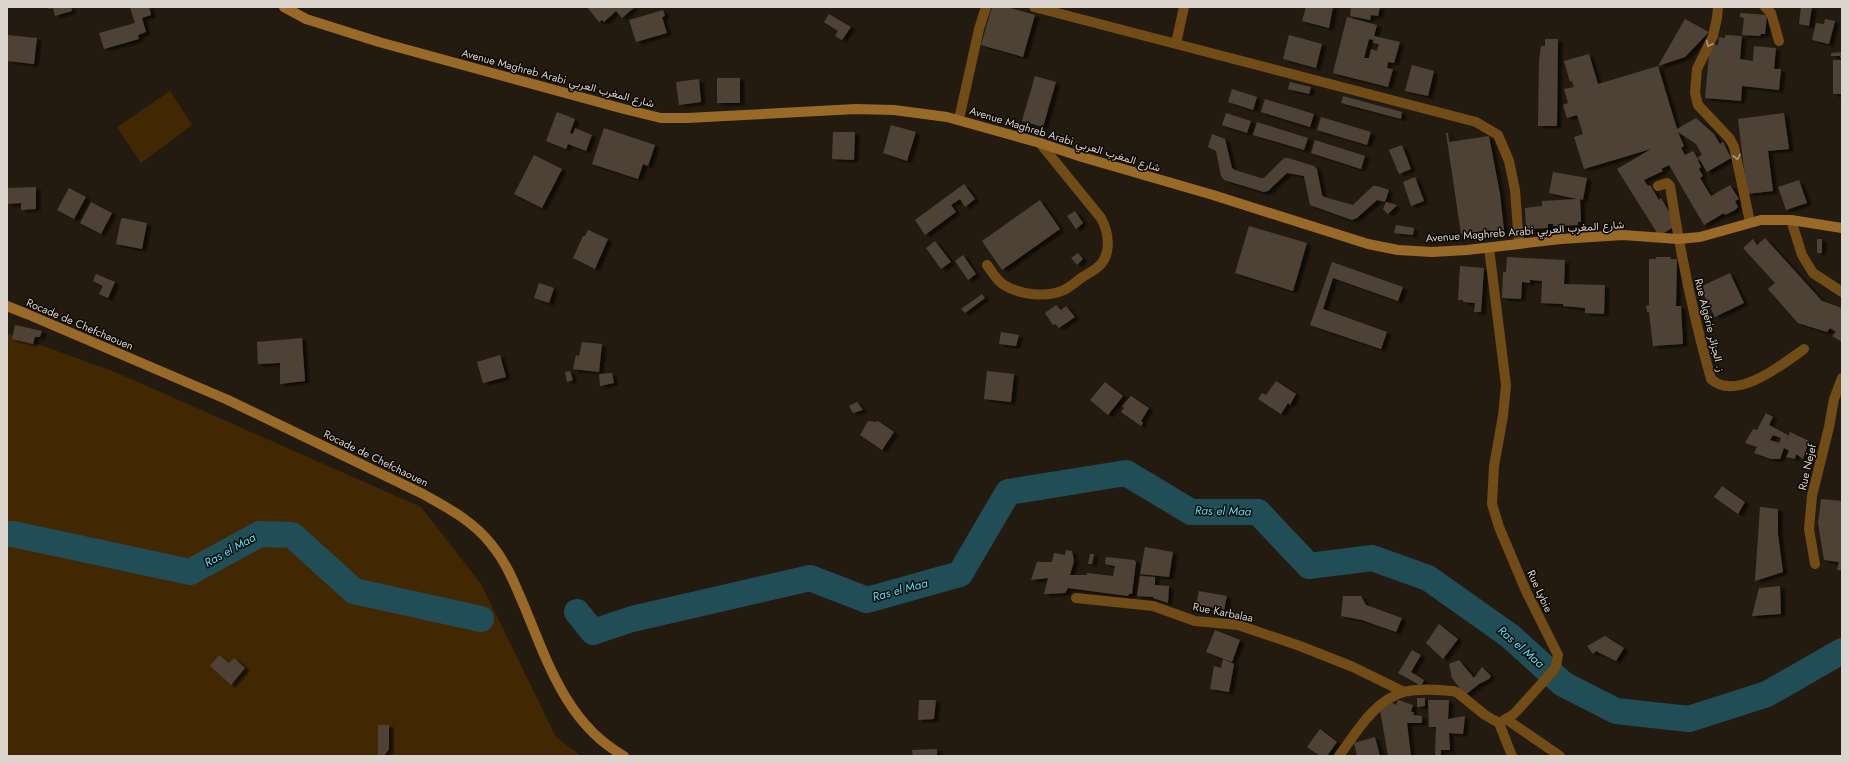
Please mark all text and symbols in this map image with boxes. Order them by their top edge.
one-way arrow [1706,40,1713,48]
street label: Avenue Maghreb Arabi شارع المغرب العربي [459,45,656,113]
street label: Avenue Maghreb Arabi شارع المغرب العربي [967,102,1163,178]
one-way arrow [1732,154,1740,160]
street label: Avenue Maghreb Arabi شارع المغرب العربي [1425,216,1625,248]
street label: Rue Algérie ز. الجزائر [1691,277,1729,373]
street label: Rocade de Chefchaouen [24,294,136,354]
street label: Rocade de Chefchaouen [321,426,431,490]
street label: Rue Nejef [1794,442,1820,492]
water label: Ras el Maa [1195,502,1252,520]
water label: Ras el Maa [201,528,259,572]
street label: Rue Lybie [1523,567,1557,615]
water label: Ras el Maa [870,574,930,606]
street label: Rue Karbalaa [1192,598,1254,626]
water label: Ras el Maa [1494,622,1548,673]

